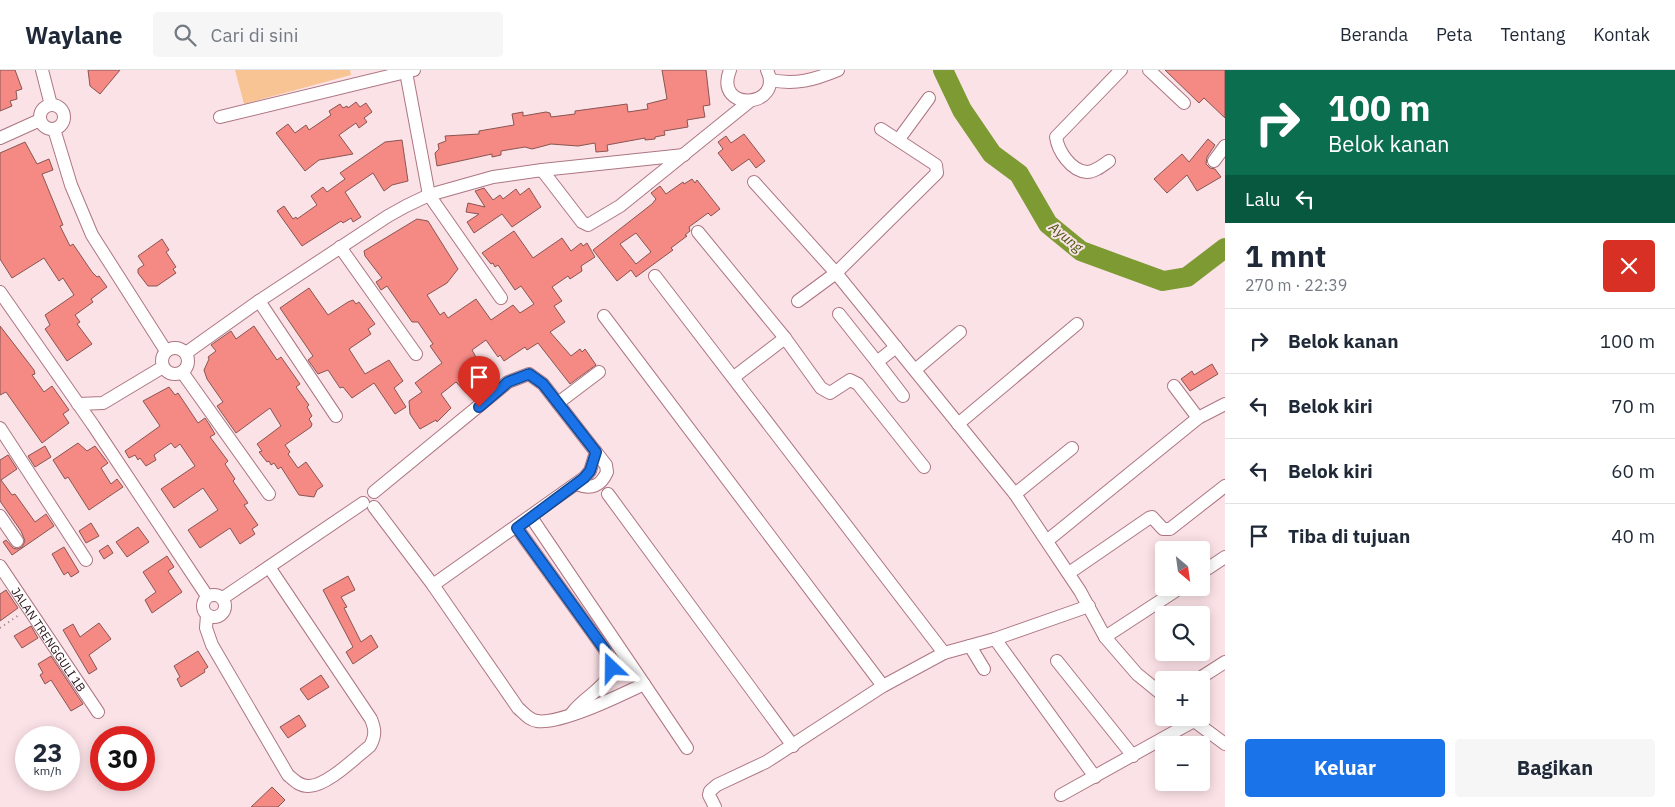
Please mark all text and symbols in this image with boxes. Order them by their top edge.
search box [153,12,503,57]
text: Waylane [25,19,123,51]
icon: search [171,21,199,49]
text: Cari di sini [211,23,299,47]
text: Beranda [1340,23,1408,46]
text: Peta [1436,23,1472,46]
text: Tentang [1500,23,1565,46]
text: Kontak [1593,23,1650,46]
text: 100 m [1328,85,1431,131]
icon: right [1245,90,1310,155]
text: Belok kanan [1328,129,1450,158]
icon: left [1291,185,1319,213]
text: Lalu [1245,187,1281,211]
water label: Ayung [1045,217,1087,257]
text: 1 mnt [1245,236,1326,275]
button: close [1603,240,1655,292]
text: 270 m · 22:39 [1245,275,1347,295]
icon: right [1245,327,1273,355]
text: Belok kanan [1288,329,1399,353]
text: 100 m [1600,329,1655,353]
pin [458,356,500,407]
icon: arrive [465,363,493,391]
icon: left [1245,392,1273,420]
text: Belok kiri [1288,394,1373,418]
text: 70 m [1611,394,1655,418]
icon: left [1245,457,1273,485]
text: Belok kiri [1288,459,1373,483]
text: 60 m [1611,459,1655,483]
icon: arrive [1245,522,1273,550]
text: Tiba di tujuan [1288,524,1410,548]
text: 40 m [1611,524,1655,548]
north arrow [1155,541,1210,596]
map controls [1155,541,1210,791]
street label: JALAN TRENGGULI 1B [9,584,90,694]
button: search [1155,606,1210,661]
position arrow [585,641,637,693]
button: + [1155,671,1210,726]
speed limit sign: 30 [90,726,155,791]
text: 23 [32,736,63,769]
button: − [1155,736,1210,791]
button: Keluar [1245,739,1445,797]
button: Bagikan [1455,739,1655,797]
text: km/h [33,763,62,778]

